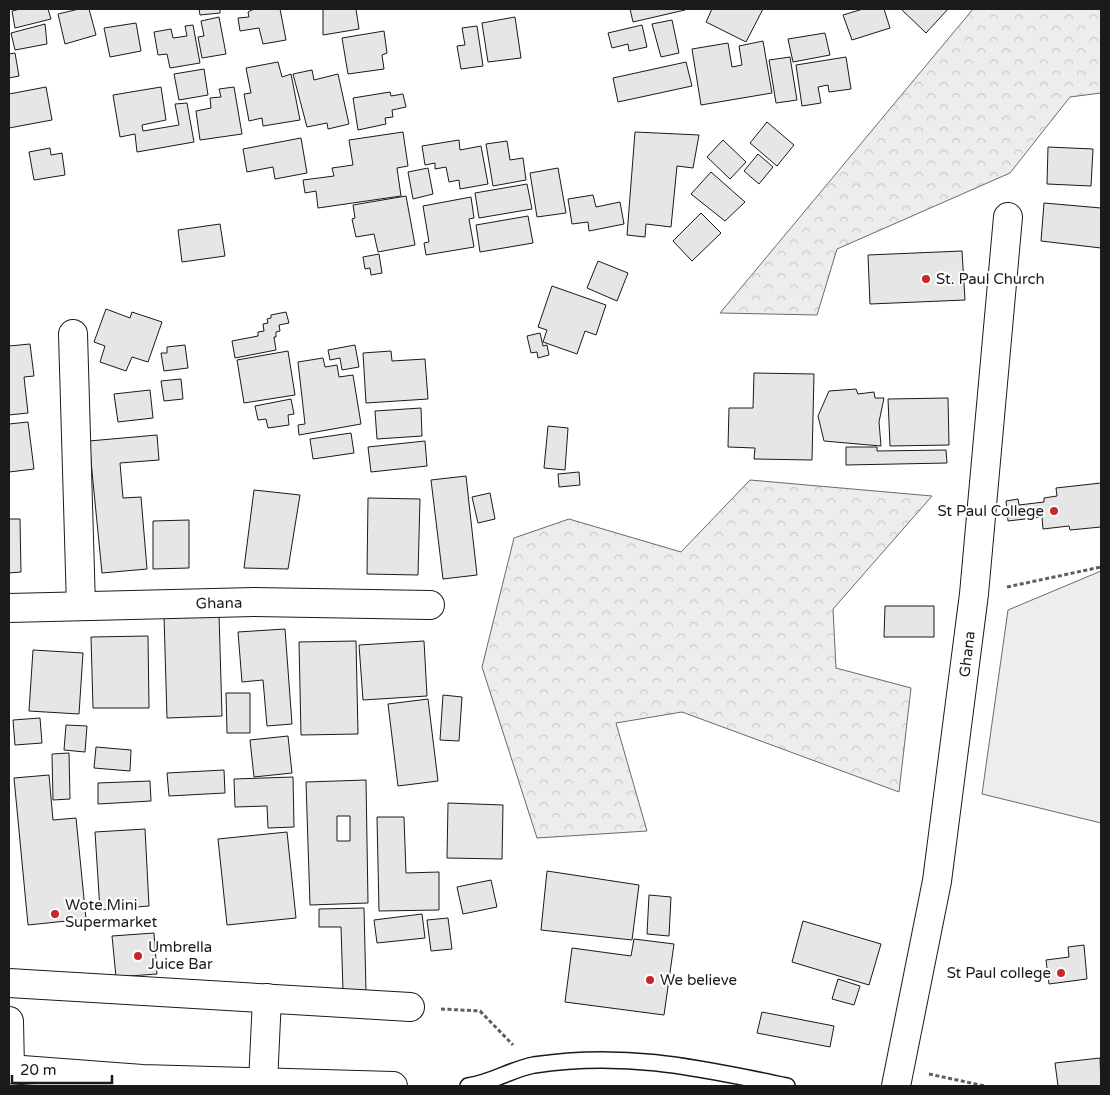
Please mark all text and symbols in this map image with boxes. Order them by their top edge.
place label: St. Paul Church [936,270,1045,288]
marker: St. Paul Church [920,273,932,285]
place label: St Paul College [937,502,1044,520]
marker: St Paul College [1048,505,1060,517]
street label: Ghana [196,594,242,612]
street label: Ghana [955,630,979,678]
place label: Wote Mini Supermarket [65,896,157,931]
marker: Wote Mini Supermarket [49,908,61,920]
place label: Umbrella Juice Bar [148,938,213,973]
marker: Umbrella Juice Bar [132,950,144,962]
place label: St Paul college [947,964,1051,982]
marker: St Paul college [1055,967,1067,979]
place label: We believe [660,971,737,989]
marker: We believe [644,974,656,986]
scale bar [12,1052,112,1084]
text: 20 m [20,1061,57,1079]

